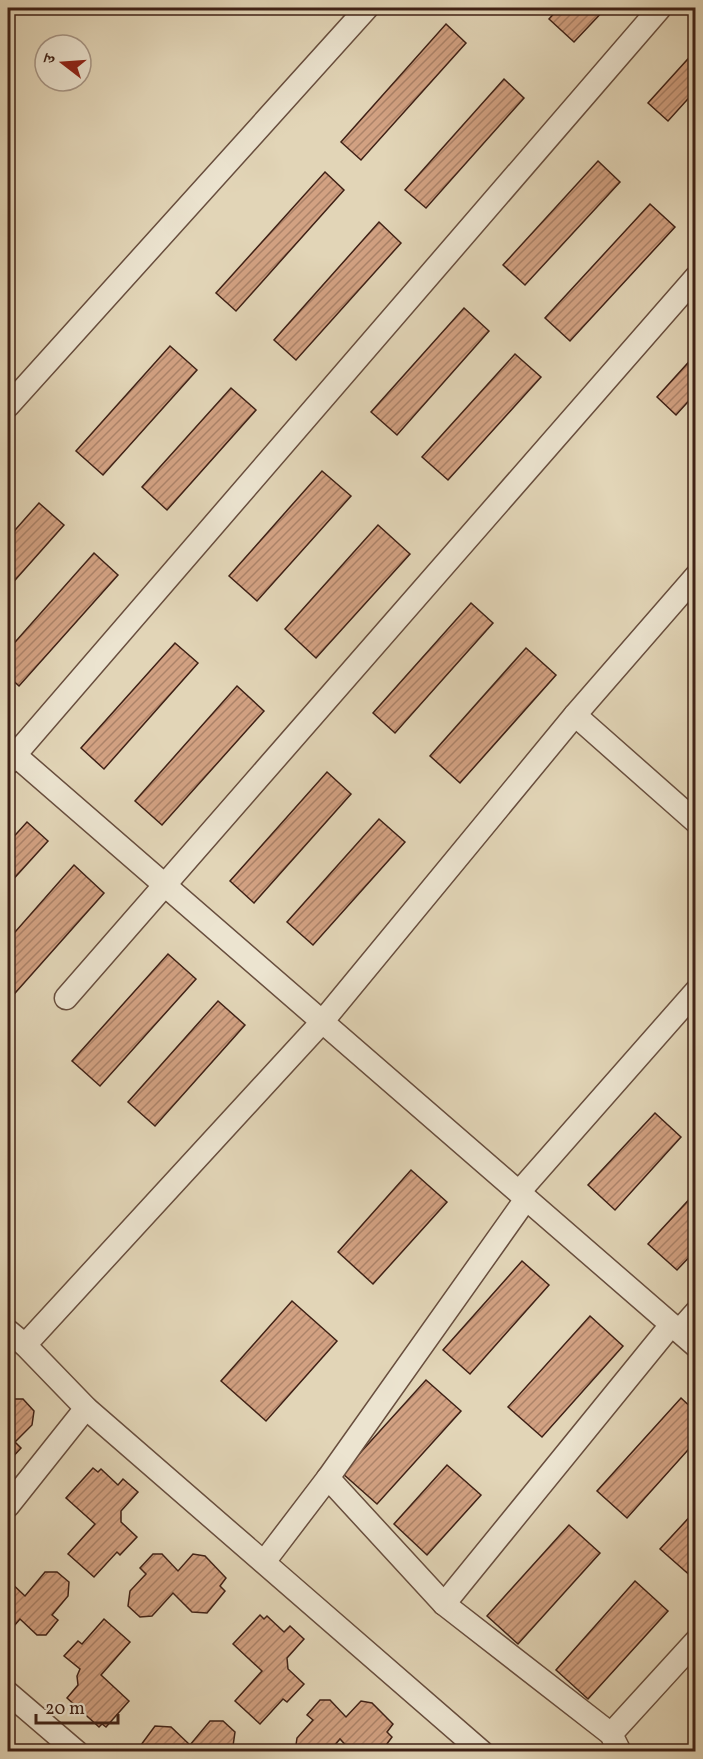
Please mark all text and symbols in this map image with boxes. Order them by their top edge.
north arrow [33,33,93,93]
text: उ [39,50,63,67]
scale bar [36,1687,118,1725]
text: 20 m [45,1697,85,1722]

